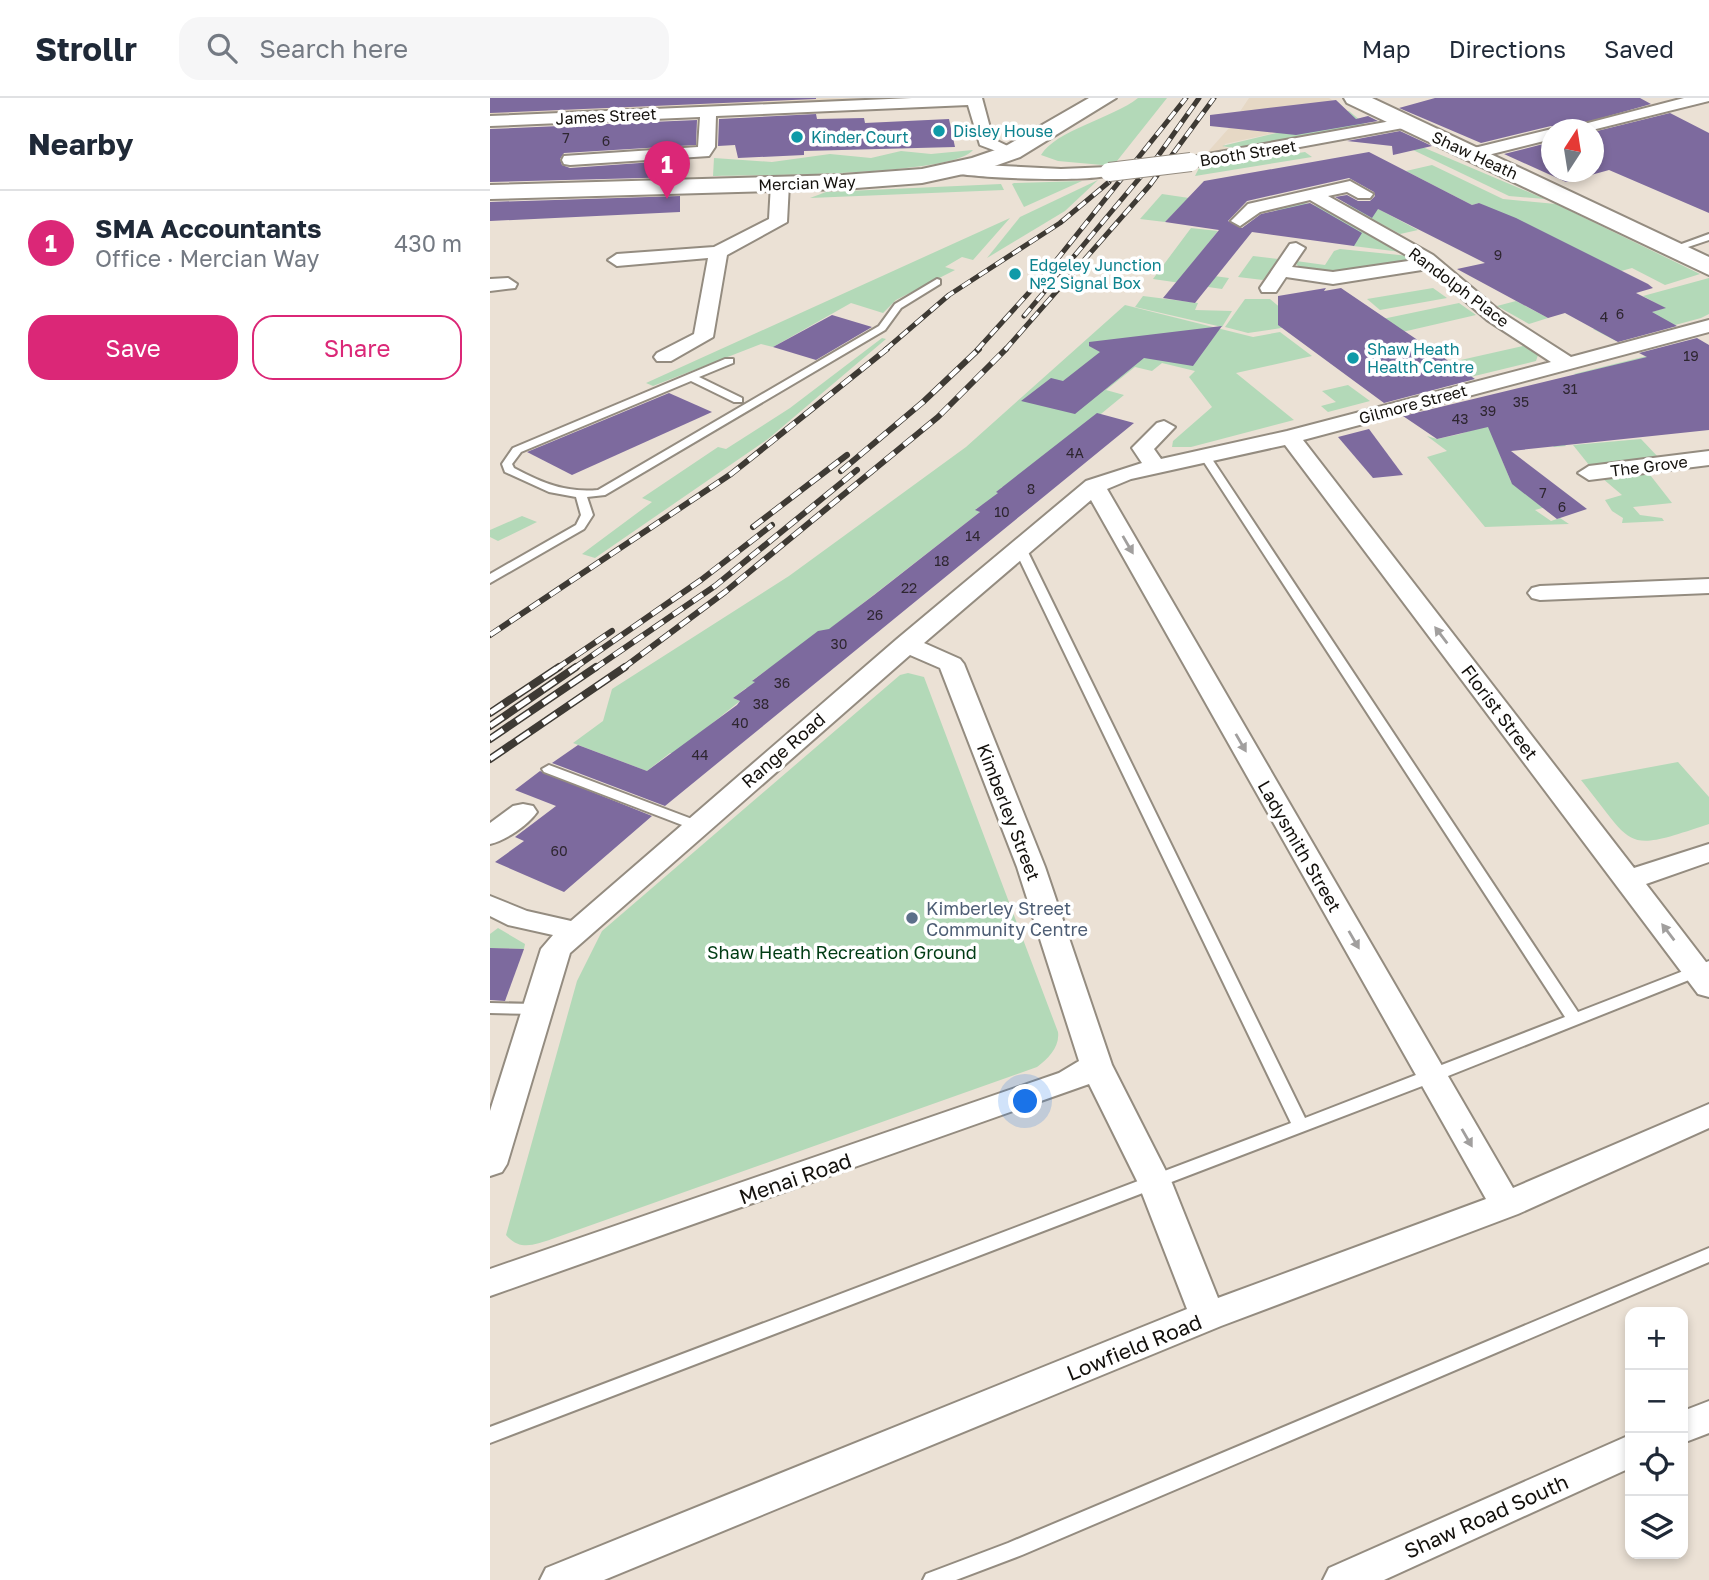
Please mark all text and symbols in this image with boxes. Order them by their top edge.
search box [179,17,669,80]
text: Strollr [35,29,137,68]
icon: search [203,29,241,67]
text: Search here [259,33,408,64]
text: Map [1362,34,1411,63]
text: Directions [1449,34,1566,63]
text: Saved [1604,34,1674,63]
street label: James Street [555,103,657,129]
north arrow [1541,119,1604,182]
place label: Disley House [953,121,1053,141]
marker: Disley House [931,123,947,139]
text: Nearby [28,126,133,162]
street label: Shaw Heath [1429,126,1521,184]
place label: Kinder Court [811,127,909,147]
house number: 7 [562,129,570,146]
marker: Kinder Court [789,129,805,145]
house number: 6 [602,132,610,149]
street label: Booth Street [1198,135,1298,171]
pin: 1 [644,141,690,199]
street label: Mercian Way [758,171,856,195]
text: SMA Accountants [95,213,322,244]
text: 1 [45,229,57,257]
text: 430 m [394,229,462,257]
street label: Randolph Place [1405,243,1513,331]
text: Office · Mercian Way [95,244,320,272]
house number: 9 [1494,246,1502,263]
place label: Edgeley Junction №2 Signal Box [1029,255,1162,293]
marker: Edgeley Junction №2 Signal Box [1007,266,1023,282]
house number: 6 [1616,305,1624,322]
house number: 4 [1600,308,1608,325]
button: Save [28,315,238,380]
button: Share [252,315,462,380]
place label: Shaw Heath Health Centre [1367,339,1474,377]
house number: 19 [1683,347,1699,364]
marker: Shaw Heath Health Centre [1345,350,1361,366]
street label: Gilmore Street [1357,380,1469,428]
house number: 31 [1563,380,1578,397]
house number: 35 [1513,393,1529,410]
house number: 39 [1480,402,1496,419]
house number: 43 [1452,410,1468,427]
house number: 4A [1066,444,1085,461]
street label: The Grove [1609,451,1689,481]
house number: 8 [1027,480,1035,497]
house number: 7 [1539,484,1547,501]
house number: 6 [1558,498,1566,515]
house number: 10 [994,503,1010,520]
house number: 14 [965,527,981,544]
one-way arrow [1122,536,1134,555]
house number: 18 [934,552,950,569]
house number: 22 [901,579,917,596]
house number: 26 [867,606,883,623]
one-way arrow [1433,626,1448,644]
house number: 30 [831,635,847,652]
street label: Florist Street [1457,660,1543,764]
house number: 36 [774,674,790,691]
house number: 38 [753,695,769,712]
street label: Range Road [737,708,829,792]
house number: 40 [731,714,749,731]
one-way arrow [1235,733,1247,752]
street label: Kimberley Street [973,740,1045,884]
house number: 44 [691,746,709,763]
street label: Ladysmith Street [1253,776,1347,916]
house number: 60 [550,842,568,859]
place label: Kimberley Street Community Centre [926,897,1088,940]
marker: Kimberley Street Community Centre [904,910,920,926]
one-way arrow [1660,924,1675,942]
one-way arrow [1348,930,1360,950]
park label: Shaw Heath Recreation Ground [707,941,977,963]
your location [1008,1084,1042,1118]
one-way arrow [1461,1128,1473,1147]
street label: Menai Road [735,1147,855,1209]
map controls [1625,1307,1688,1559]
button: + [1625,1307,1688,1370]
street label: Lowfield Road [1063,1308,1205,1386]
button: − [1625,1370,1688,1433]
button: locate [1625,1433,1688,1496]
street label: Shaw Road South [1400,1468,1572,1564]
button: layers [1625,1496,1688,1559]

